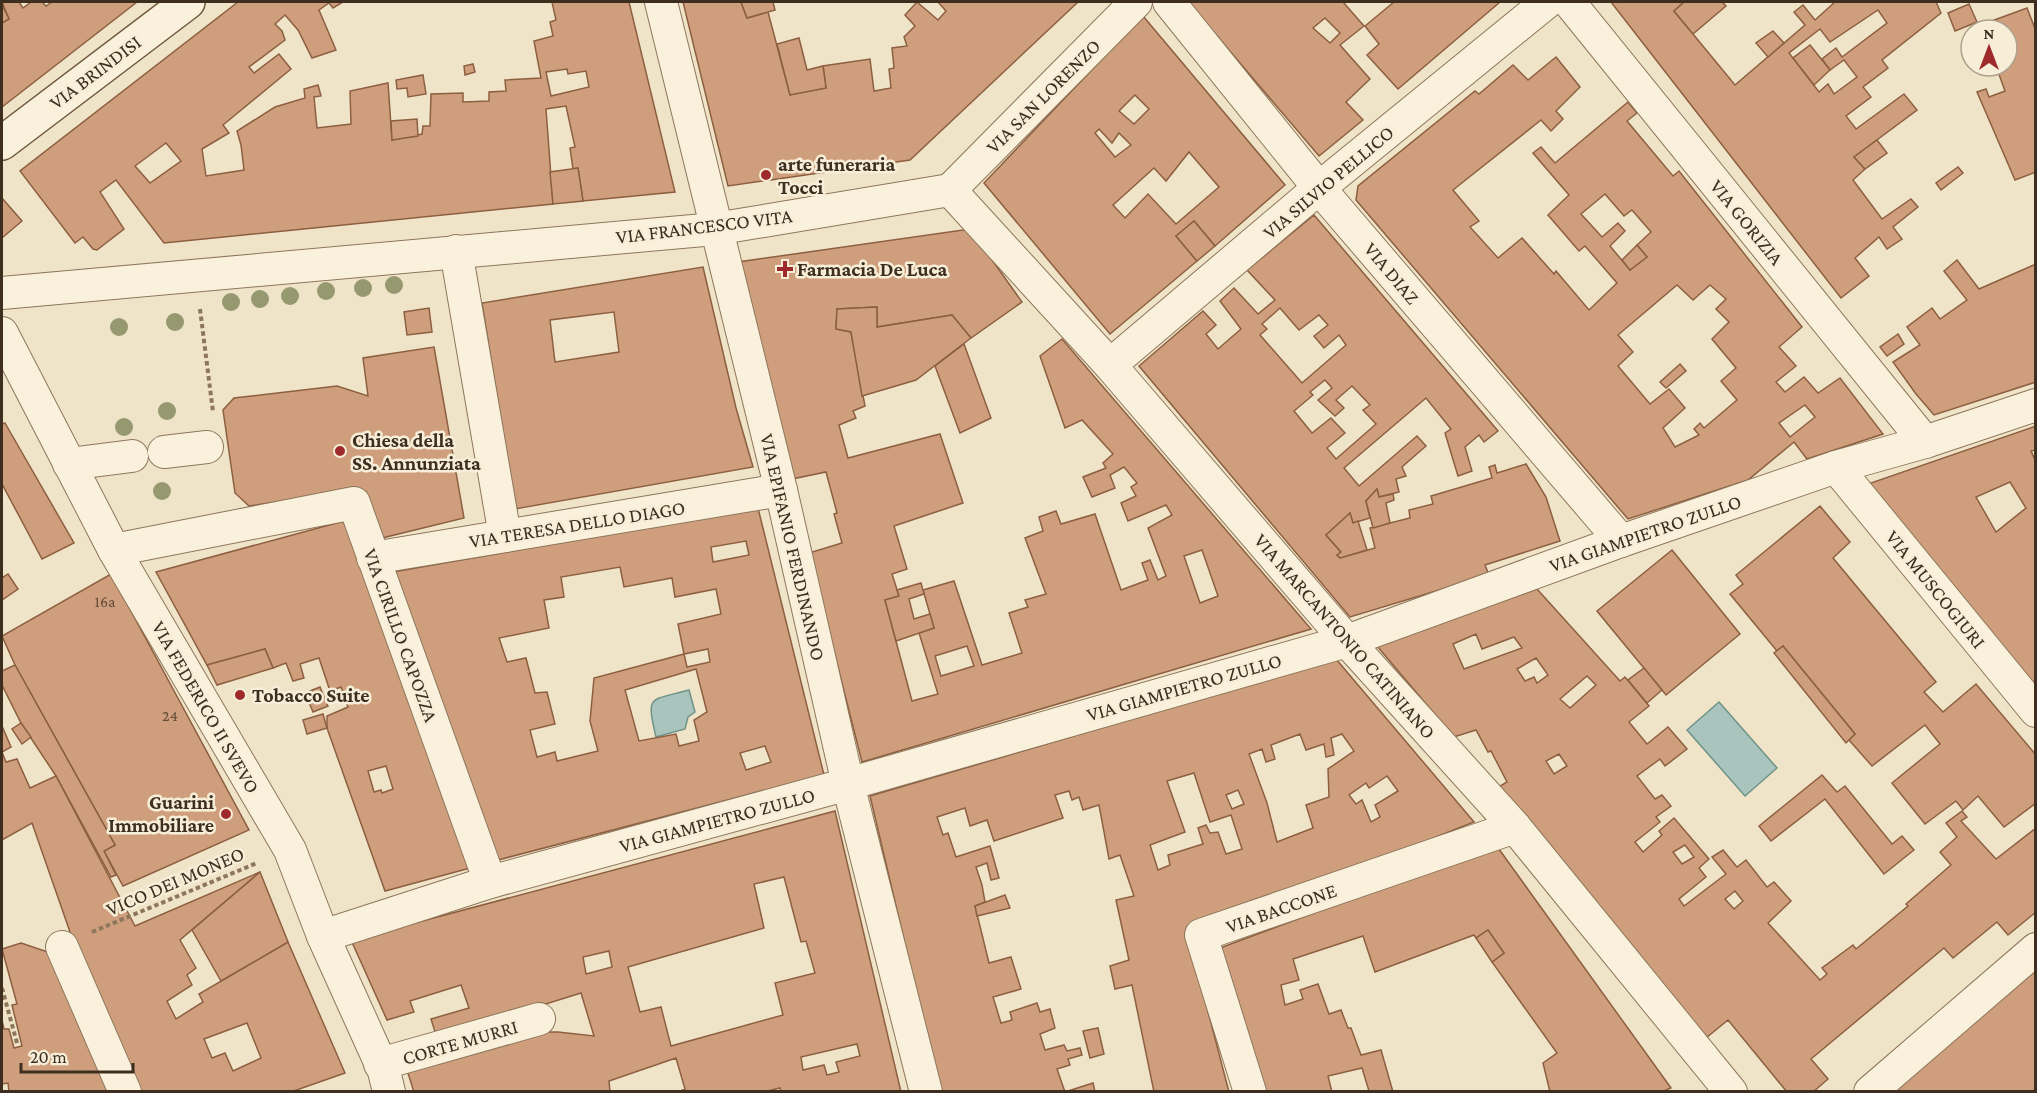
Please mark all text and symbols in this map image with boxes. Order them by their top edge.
north arrow [1959,18,2019,78]
text: N [1984,25,1995,42]
street label: VIA BRINDISI [45,31,145,113]
street label: VIA SAN LORENZO [981,34,1105,158]
street label: VIA SILVIO PELLICO [1258,121,1398,243]
place label: arte funeraria Tocci [778,153,896,198]
marker: arte funeraria Tocci [759,168,773,182]
street label: VIA GORIZIA [1706,175,1789,270]
street label: VIA FRANCESCO VITA [615,204,794,248]
street label: VIA DIAZ [1360,238,1424,308]
place label: Farmacia De Luca [797,258,947,280]
marker: Farmacia De Luca [778,262,792,276]
place label: Chiesa della SS. Annunziata [352,429,481,474]
street label: VIA EPIFANIO FERDINANDO [756,431,830,663]
marker: Chiesa della SS. Annunziata [333,444,347,458]
street label: VIA GIAMPIETRO ZULLO [1546,490,1744,576]
street label: VIA TERESA DELLO DIAGO [467,496,687,552]
street label: VIA MUSCOGIURI [1882,526,1990,652]
street label: VIA MARCANTONIO CATINIANO [1250,529,1440,743]
street label: VIA CIRILLO CAPOZZA [359,545,443,725]
house number: 16a [95,593,116,610]
street label: VIA FEDERICO II SVEVO [148,617,264,797]
street label: VIA GIAMPIETRO ZULLO [1084,649,1284,725]
place label: Tobacco Suite [252,684,370,706]
marker: Tobacco Suite [233,688,247,702]
house number: 24 [162,707,178,724]
street label: VIA GIAMPIETRO ZULLO [617,783,817,857]
place label: Guarini Immobiliare [108,791,214,836]
marker: Guarini Immobiliare [219,807,233,821]
street label: VICO DEI MONEO [103,842,247,920]
street label: VIA BACCONE [1223,879,1339,937]
street label: CORTE MURRI [400,1015,520,1069]
scale bar [21,1036,134,1074]
text: 20 m [30,1047,67,1067]

